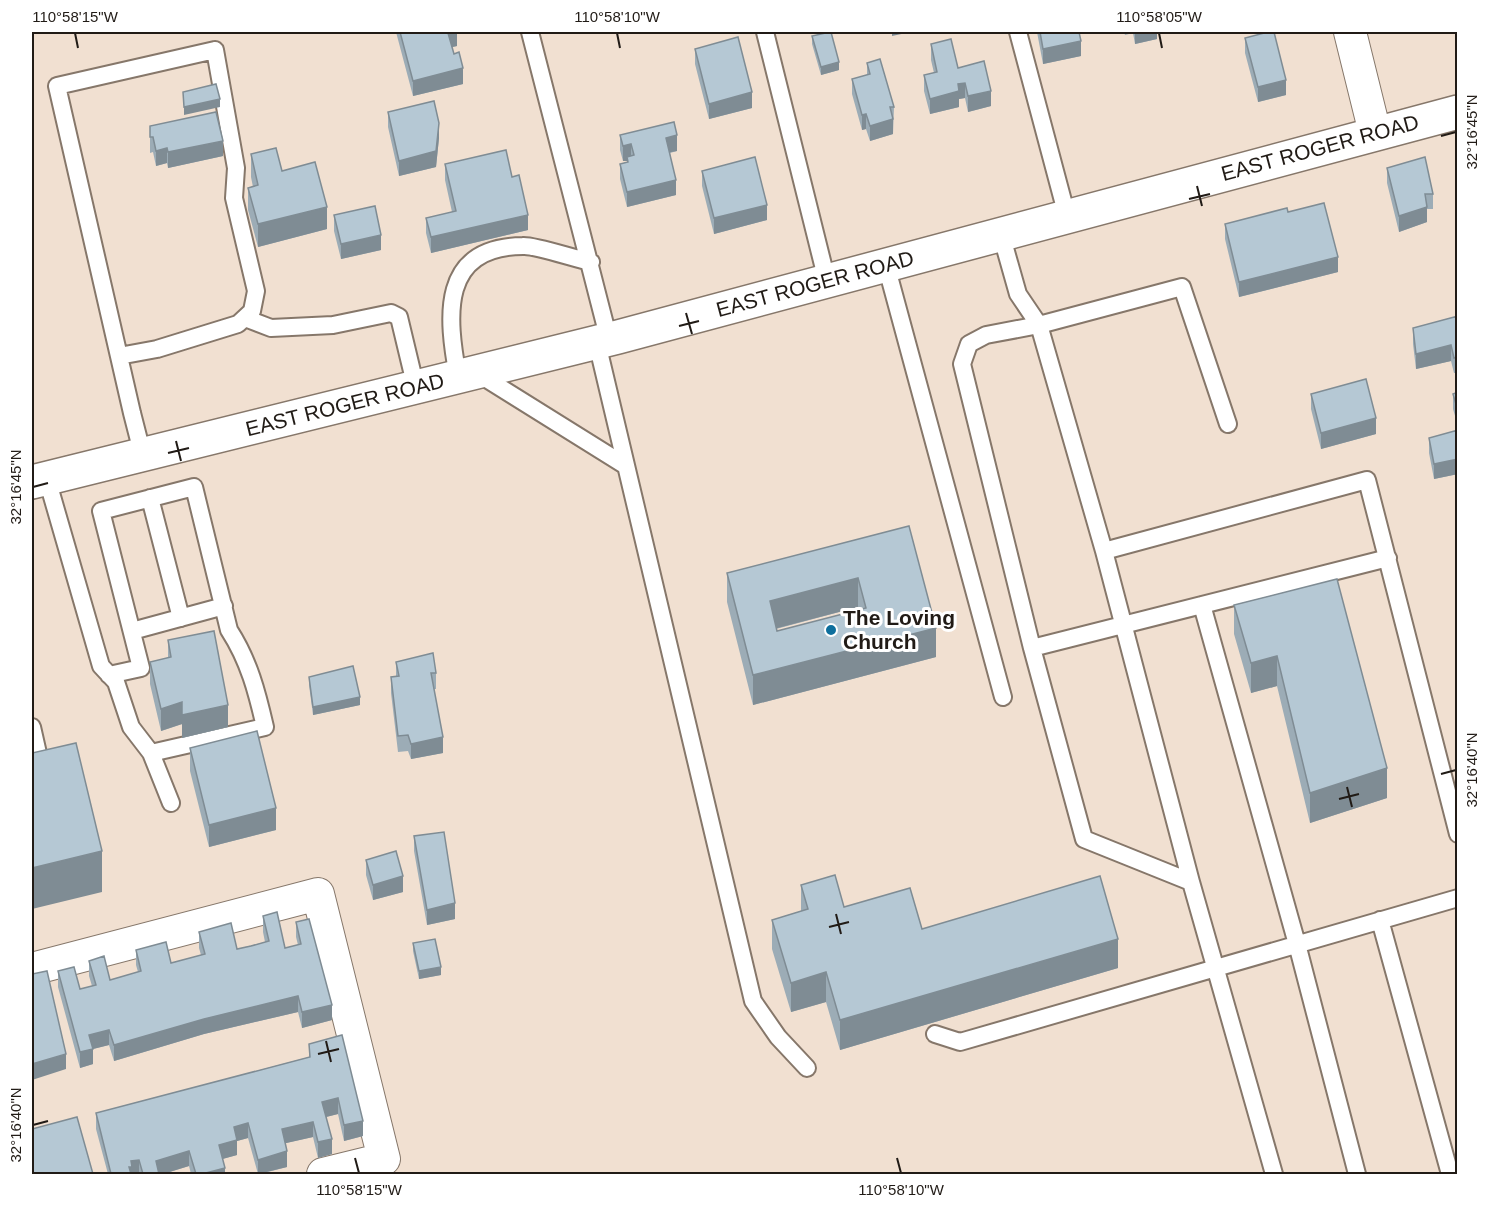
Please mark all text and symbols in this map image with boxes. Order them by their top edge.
text: 110°58'15"W [32,8,119,25]
text: 110°58'10"W [574,8,661,25]
text: 110°58'05"W [1116,8,1203,25]
text: 32°16'45"N [1463,94,1480,170]
street label: EAST ROGER ROAD [1218,110,1421,185]
street label: EAST ROGER ROAD [713,246,916,321]
street label: EAST ROGER ROAD [243,369,447,440]
text: 32°16'45"N [7,449,24,525]
place label: The Loving Church [843,606,955,653]
marker: The Loving Church [824,623,838,637]
text: 32°16'40"N [1463,732,1480,808]
text: 32°16'40"N [7,1087,24,1163]
text: 110°58'15"W [316,1181,403,1198]
text: 110°58'10"W [858,1181,945,1198]

